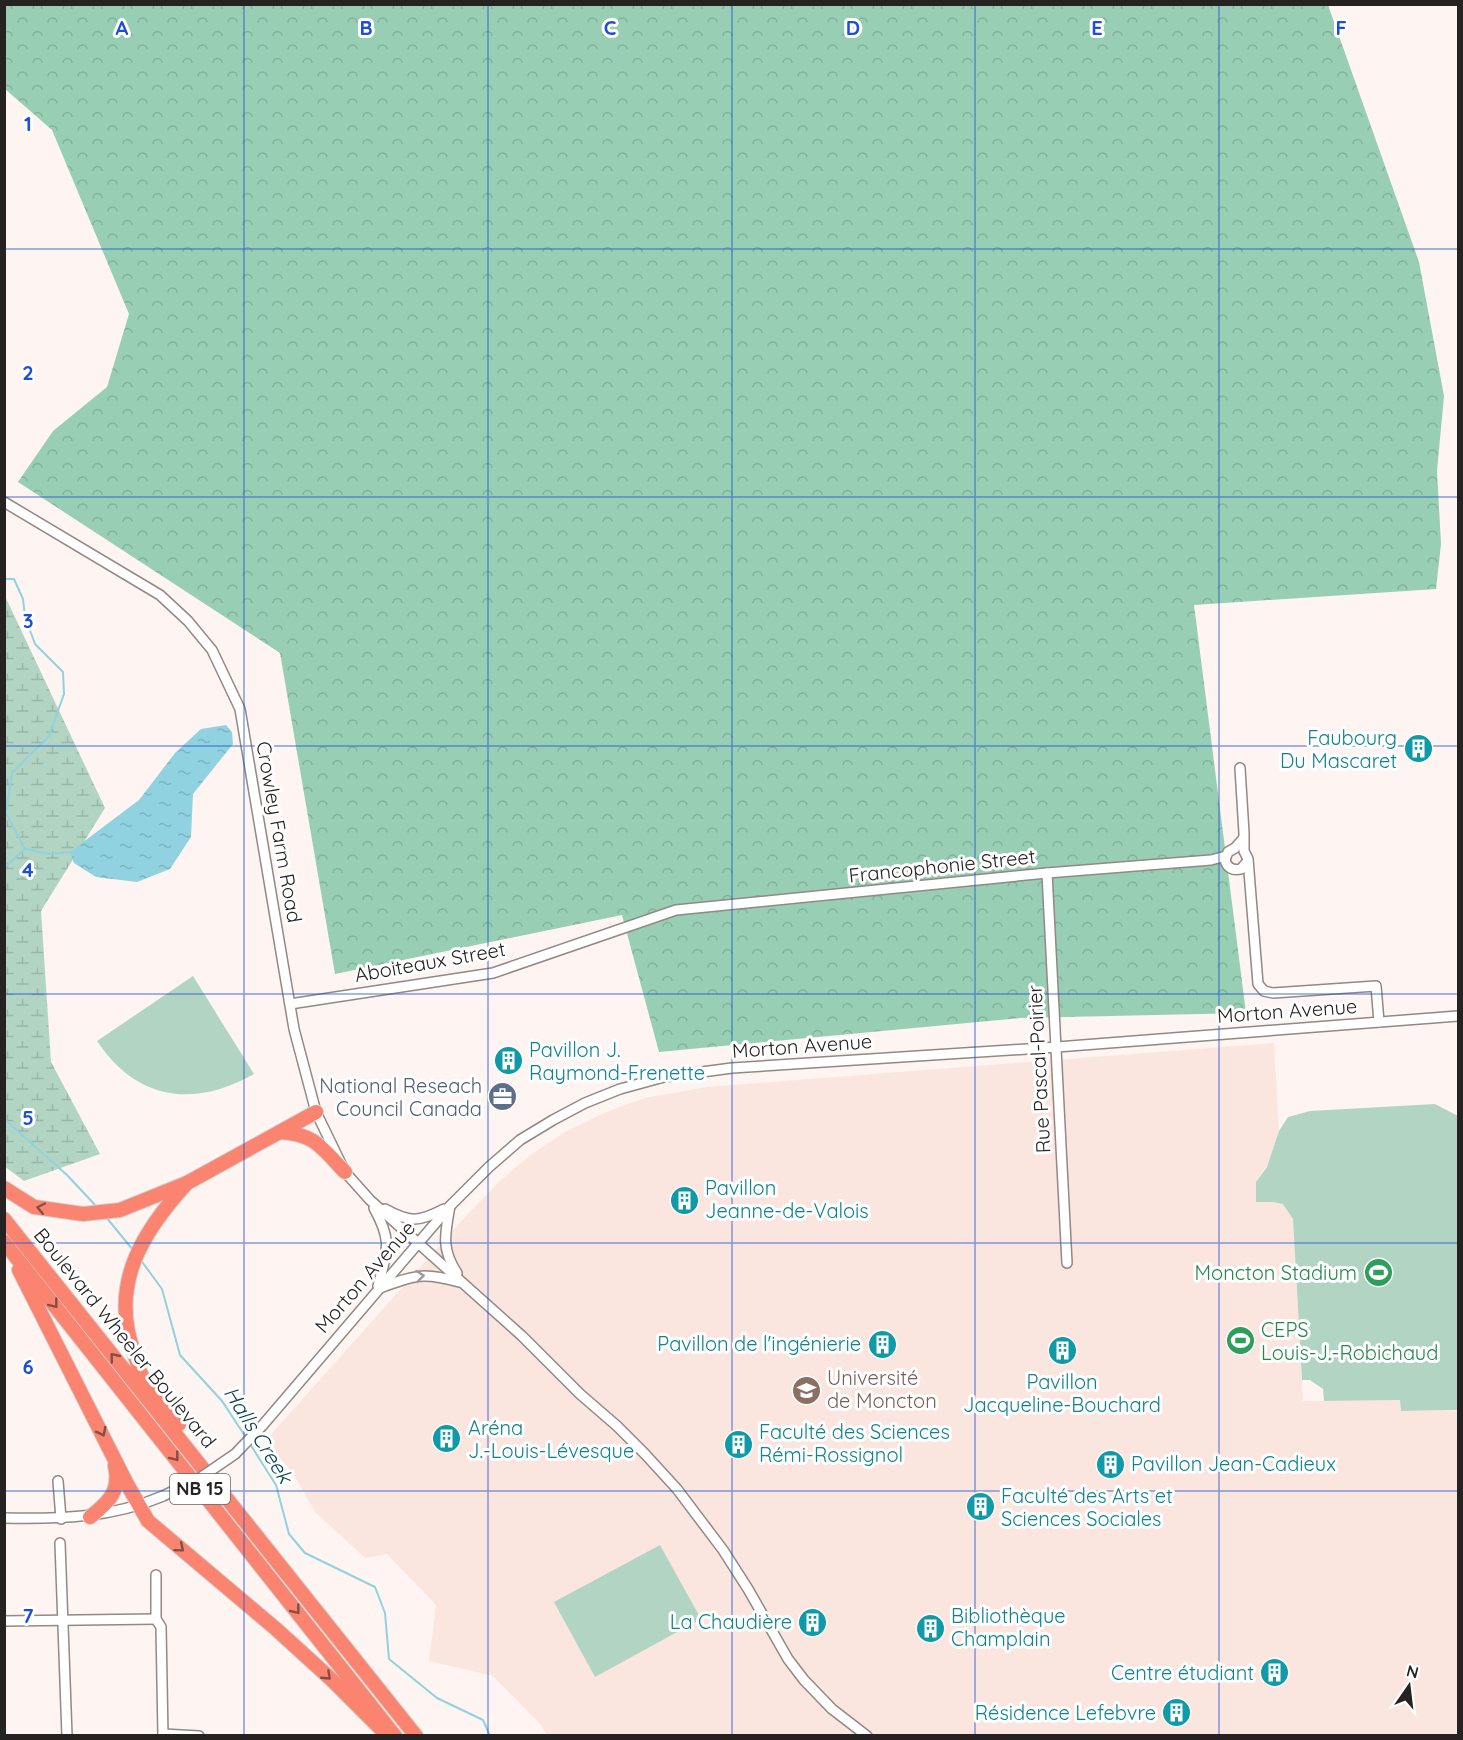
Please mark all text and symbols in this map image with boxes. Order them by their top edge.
text: A [116,15,129,40]
text: B [359,15,373,40]
text: C [604,15,617,40]
text: D [846,15,860,40]
text: E [1091,15,1103,40]
text: F [1335,15,1347,40]
text: 1 [24,111,32,136]
text: 2 [22,360,34,385]
text: 3 [23,608,33,633]
place label: Faubourg Du Mascaret [1280,725,1397,773]
building icon: Faubourg Du Mascaret [1402,733,1434,765]
street label: Crowley Farm Road [251,739,308,925]
street label: Francophonie Street [847,843,1037,888]
text: 4 [22,857,34,882]
street label: Aboiteaux Street [353,936,507,987]
street label: Rue Pascal-Poirier [1022,984,1055,1154]
street label: Morton Avenue [1216,993,1358,1028]
street label: Morton Avenue [731,1028,873,1063]
place label: Pavillon J. Raymond-Frenette [529,1037,705,1085]
building icon: Pavillon J. Raymond-Frenette [492,1045,524,1077]
place label: National Reseach Council Canada [319,1073,482,1121]
office icon: National Reseach Council Canada [487,1081,519,1113]
text: 5 [22,1105,34,1130]
place label: Pavillon Jeanne-de-Valois [705,1175,869,1223]
building icon: Pavillon Jeanne-de-Valois [668,1184,700,1216]
one-way arrow [37,1202,47,1215]
street label: Morton Avenue [309,1215,420,1338]
street label: Boulevard Wheeler Boulevard [29,1223,222,1453]
sports icon: Moncton Stadium [1362,1257,1394,1289]
place label: Moncton Stadium [1195,1260,1357,1285]
one-way arrow [415,1270,425,1283]
one-way arrow [46,1297,57,1308]
place label: CEPS Louis-J.-Robichaud [1261,1317,1438,1365]
sports icon: CEPS Louis-J.-Robichaud [1224,1325,1256,1357]
building icon: Pavillon de l'ingénierie [866,1328,898,1360]
place label: Pavillon de l'ingénierie [657,1331,861,1356]
building icon: Pavillon Jacqueline-Bouchard [1046,1335,1078,1367]
one-way arrow [111,1353,122,1364]
text: 6 [22,1354,34,1379]
place label: Université de Moncton [827,1365,937,1413]
place label: Pavillon Jacqueline-Bouchard [963,1369,1161,1417]
school or university icon: Université de Moncton [790,1374,822,1406]
water label: Halls Creek [219,1381,300,1489]
place label: Aréna J.-Louis-Lévesque [468,1415,634,1463]
place label: Faculté des Sciences Rémi-Rossignol [759,1419,950,1467]
building icon: Aréna J.-Louis-Lévesque [431,1423,463,1455]
one-way arrow [94,1426,106,1437]
building icon: Faculté des Sciences Rémi-Rossignol [722,1428,754,1460]
building icon: Pavillon Jean-Cadieux [1094,1448,1126,1480]
one-way arrow [167,1450,178,1461]
place label: Pavillon Jean-Cadieux [1131,1451,1336,1476]
road number: NB 15 [170,1474,230,1504]
place label: Faculté des Arts et Sciences Sociales [1001,1483,1173,1531]
building icon: Faculté des Arts et Sciences Sociales [964,1491,996,1523]
one-way arrow [173,1541,184,1552]
text: 7 [23,1603,34,1628]
one-way arrow [288,1603,299,1614]
place label: Bibliothèque Champlain [951,1603,1066,1651]
building icon: La Chaudière [797,1606,829,1638]
place label: La Chaudière [670,1609,792,1634]
building icon: Bibliothèque Champlain [914,1612,946,1644]
north arrow [1379,1656,1439,1716]
building icon: Centre étudiant [1259,1657,1291,1689]
place label: Centre étudiant [1111,1660,1254,1685]
text: N [1405,1660,1421,1683]
one-way arrow [321,1669,331,1680]
building icon: Résidence Lefebvre [1161,1697,1193,1729]
place label: Résidence Lefebvre [975,1700,1156,1725]

